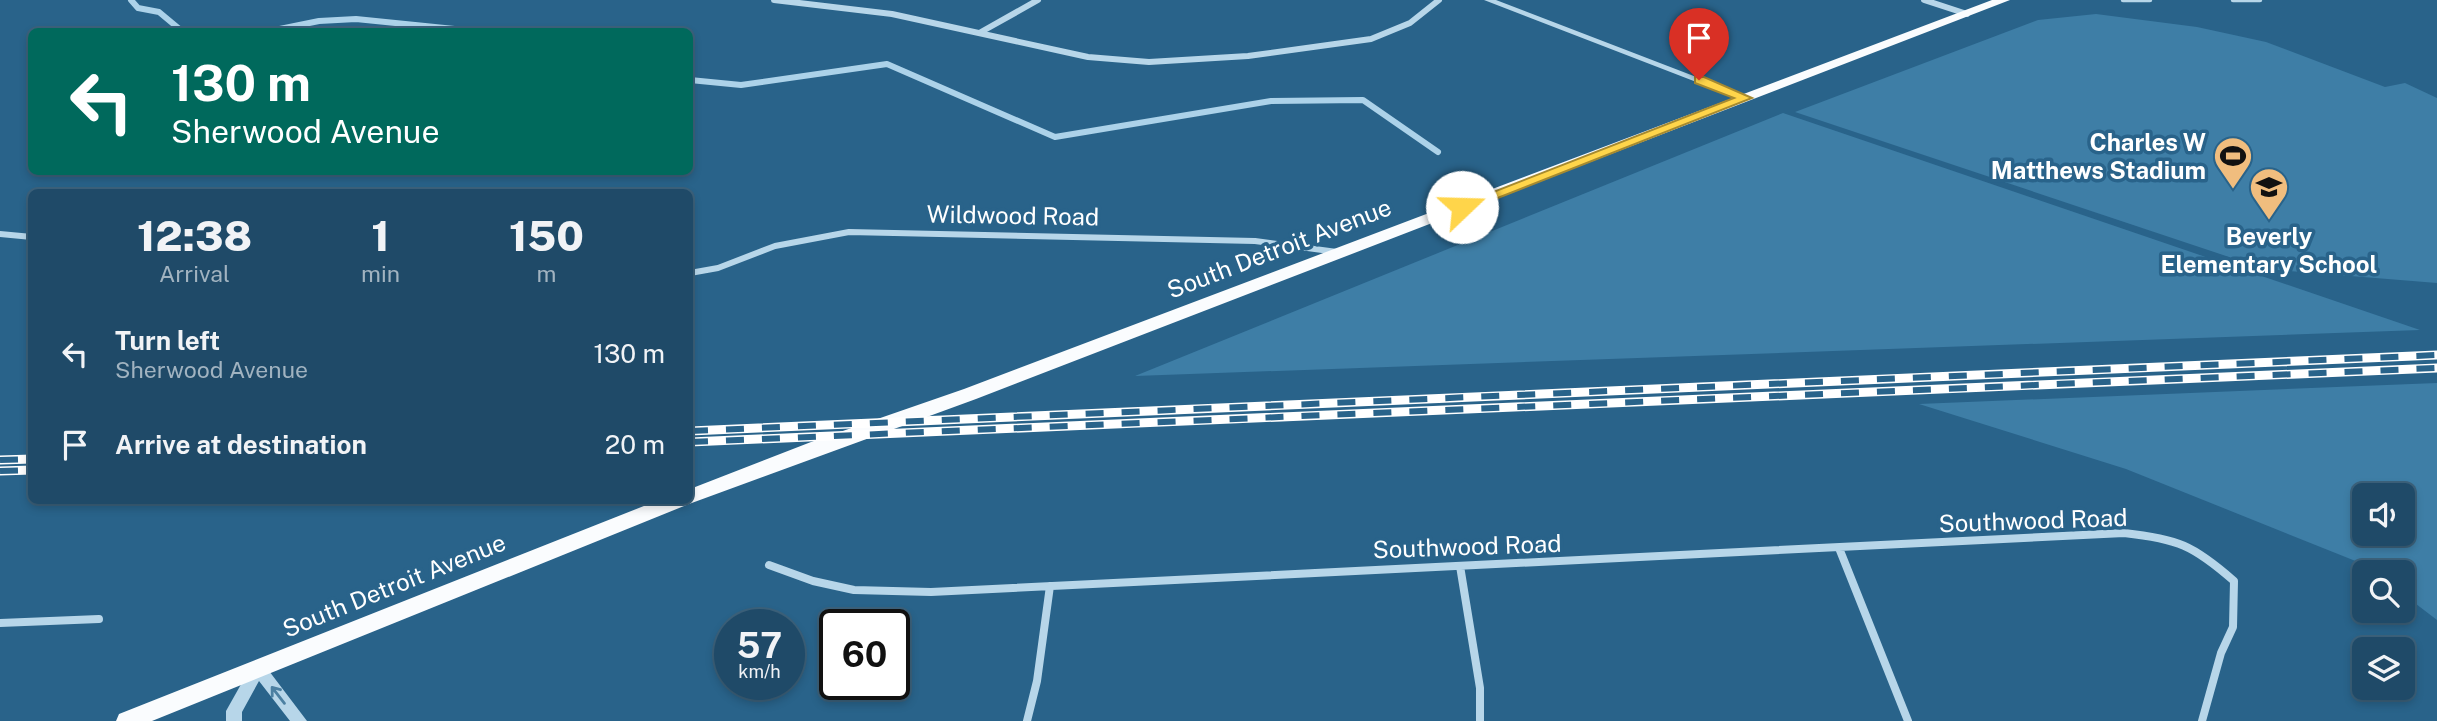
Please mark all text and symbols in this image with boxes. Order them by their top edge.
pin [1669,8,1729,80]
icon: arrive [1680,19,1718,57]
text: 130 m [171,54,311,112]
icon: left [56,56,147,147]
text: Sherwood Avenue [171,113,440,150]
place label: Charles W Matthews Stadium [1991,128,2206,184]
sports icon: Charles W Matthews Stadium [2212,135,2254,190]
school or university icon: Beverly Elementary School [2248,166,2290,221]
position arrow [1425,170,1499,244]
street label: South Detroit Avenue [1163,192,1395,304]
street label: Wildwood Road [926,199,1100,231]
text: 12:38 [137,211,252,260]
text: 1 [371,211,390,260]
text: 150 [509,211,584,260]
place label: Beverly Elementary School [2161,222,2377,278]
text: Arrival [159,260,230,287]
text: min [361,260,400,287]
text: m [537,260,556,287]
text: Turn left [115,325,220,356]
icon: left [56,335,94,373]
text: 130 m [593,338,665,369]
text: Sherwood Avenue [115,356,308,383]
icon: arrive [56,426,94,464]
text: Arrive at destination [115,429,367,460]
text: 20 m [605,429,665,460]
map controls [2352,483,2415,700]
button: sound [2352,483,2415,546]
street label: Southwood Road [1938,503,2128,537]
street label: South Detroit Avenue [278,527,510,643]
street label: Southwood Road [1372,529,1562,563]
button: search [2352,560,2415,623]
speed limit sign: 60 [819,609,910,700]
text: 57 [737,625,782,666]
button: layers [2352,637,2415,700]
text: km/h [738,661,781,682]
one-way arrow [271,686,286,704]

